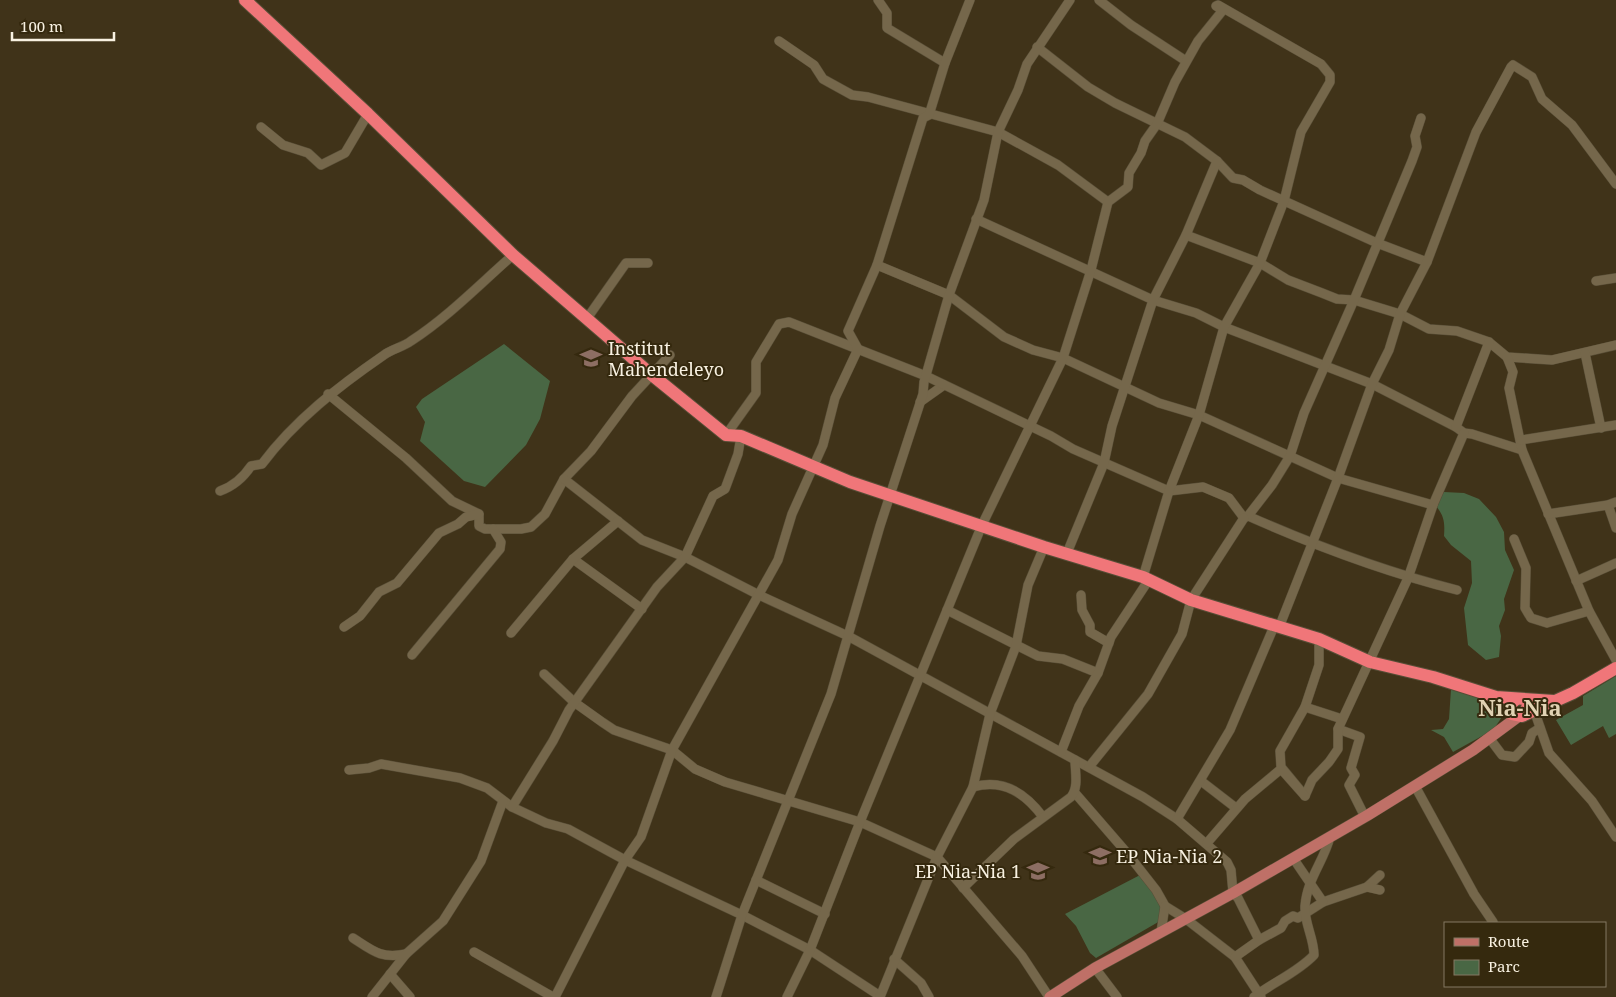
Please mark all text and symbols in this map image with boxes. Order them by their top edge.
scale bar [12,10,115,42]
text: 100 m [20,16,63,36]
place label: Institut Mahendeleyo [608,336,724,381]
school or university icon: Institut Mahendeleyo [578,345,604,371]
district label: Nia-Nia [1478,692,1562,722]
school or university icon: EP Nia-Nia 2 [1087,843,1113,869]
place label: EP Nia-Nia 2 [1116,844,1222,868]
school or university icon: EP Nia-Nia 1 [1025,858,1051,884]
place label: EP Nia-Nia 1 [915,859,1021,883]
legend [1444,922,1606,987]
text: Route [1488,931,1529,951]
text: Parc [1488,956,1520,976]

